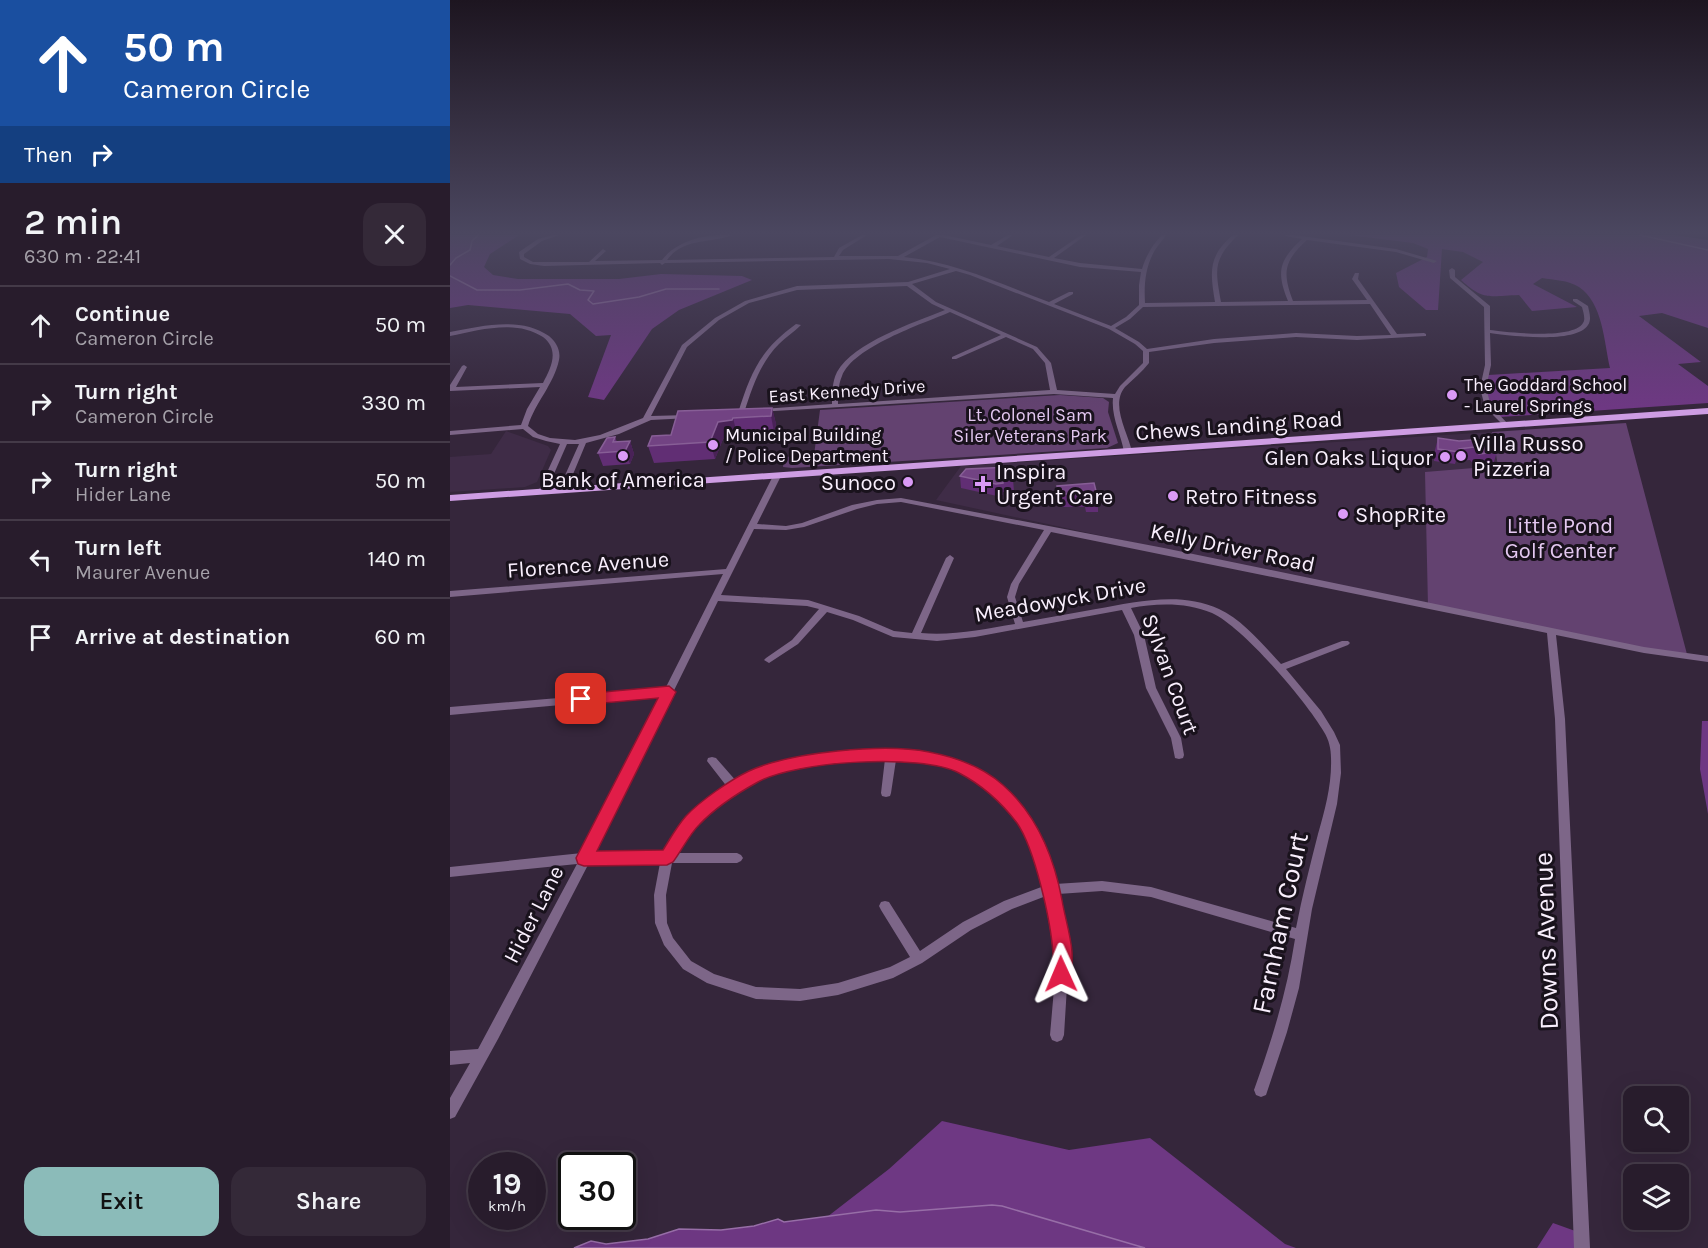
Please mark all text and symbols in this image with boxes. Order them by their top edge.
text: 50 m [123,22,225,72]
icon: ahead [24,24,102,102]
text: Cameron Circle [123,73,310,105]
icon: right [85,138,118,171]
text: Then [24,142,73,168]
text: 2 min [24,201,122,243]
button: close [363,203,426,266]
text: 630 m · 22:41 [24,245,141,268]
text: Continue [75,301,170,327]
icon: ahead [24,309,57,342]
text: 50 m [375,312,426,338]
text: Cameron Circle [75,327,214,350]
place label: The Goddard School - Laurel Springs [1464,374,1627,417]
street label: East Kennedy Drive [768,375,926,407]
text: Turn right [75,379,178,405]
icon: right [24,387,57,420]
marker: The Goddard School - Laurel Springs [1445,388,1459,402]
text: 330 m [361,390,426,416]
park label: Lt. Colonel Sam Siler Veterans Park [953,404,1107,447]
text: Cameron Circle [75,405,214,428]
street label: Chews Landing Road [1135,406,1344,446]
place label: Municipal Building / Police Department [725,424,889,467]
place label: Villa Russo Pizzeria [1473,431,1584,482]
marker: Municipal Building / Police Department [706,438,720,452]
place label: Glen Oaks Liquor [1264,445,1433,471]
marker: Bank of America [616,449,630,463]
marker: Villa Russo Pizzeria [1454,449,1468,463]
marker: Glen Oaks Liquor [1438,450,1452,464]
text: Turn right [75,457,178,483]
place label: Inspira Urgent Care [996,459,1113,510]
icon: right [24,465,57,498]
place label: Bank of America [541,467,705,493]
text: 50 m [375,468,426,494]
place label: Sunoco [821,470,896,496]
marker: Sunoco [901,475,915,489]
marker: Inspira Urgent Care [974,475,992,493]
text: Hider Lane [75,483,171,506]
place label: Retro Fitness [1185,484,1317,510]
marker: Retro Fitness [1166,489,1180,503]
place label: ShopRite [1355,502,1446,528]
marker: ShopRite [1336,507,1350,521]
park label: Little Pond Golf Center [1505,513,1615,564]
street label: Kelly Driver Road [1148,518,1317,578]
text: Turn left [75,535,162,561]
icon: left [24,543,57,576]
text: 140 m [368,546,426,572]
street label: Florence Avenue [506,546,670,584]
text: Maurer Avenue [75,561,210,584]
street label: Meadowyck Drive [972,572,1148,628]
street label: Sylvan Court [1136,610,1204,738]
icon: arrive [24,621,57,654]
text: Arrive at destination [75,624,290,650]
text: 60 m [375,624,426,650]
pin [555,673,606,724]
icon: arrive [564,682,597,715]
street label: Farnham Court [1245,829,1315,1017]
street label: Downs Avenue [1527,852,1565,1030]
street label: Hider Lane [498,861,569,967]
position arrow [1029,942,1093,1006]
map controls [1623,1086,1689,1230]
button: search [1623,1086,1689,1152]
speed limit sign: 30 [558,1152,636,1230]
button: layers [1623,1164,1689,1230]
text: 19 [492,1166,521,1202]
button: Exit [24,1167,219,1236]
button: Share [231,1167,426,1236]
text: km/h [488,1197,526,1215]

